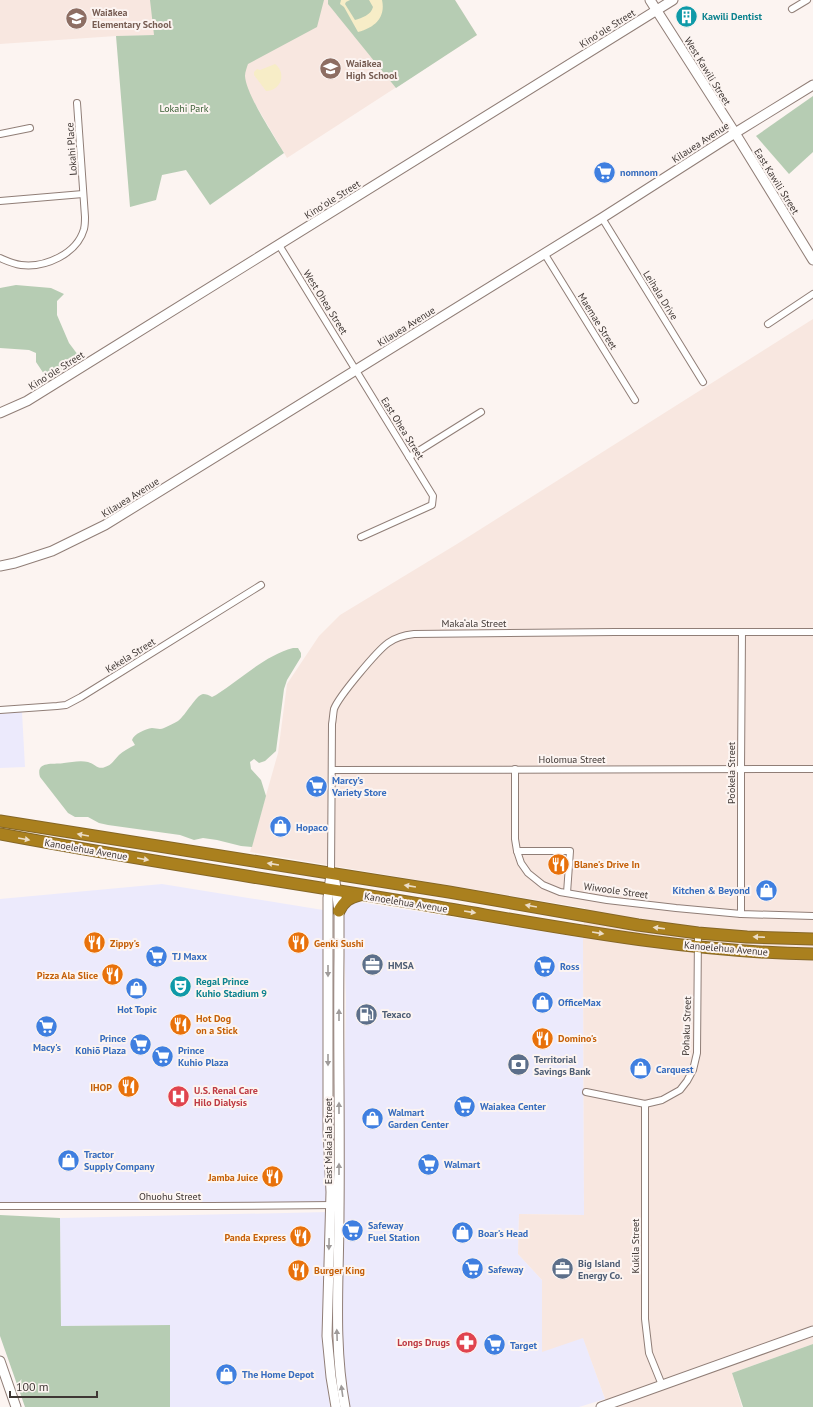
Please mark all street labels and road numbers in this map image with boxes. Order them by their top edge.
street label: Kinoʻole Street [577,6,638,51]
street label: West Kawili Street [681,35,734,108]
street label: Kilauea Avenue [669,119,731,166]
street label: Lokahi Place [63,122,80,176]
street label: East Kawili Street [751,146,802,217]
street label: Kinoʻole Street [302,177,363,222]
street label: West Ohea Street [301,268,351,338]
street label: Leihala Drive [640,268,681,322]
street label: Maemae Street [575,291,620,352]
street label: Kilauea Avenue [375,304,438,349]
street label: Kinoʻole Street [26,348,87,393]
street label: East Ohea Street [378,395,427,462]
street label: Kilauea Avenue [99,475,162,520]
street label: Maka‘ala Street [442,617,507,630]
street label: Kekela Street [103,635,158,676]
street label: Po‘okela Street [725,741,738,804]
street label: Holomua Street [538,753,606,766]
street label: Kanoelehua Avenue [43,836,128,863]
street label: Wiwoole Street [583,880,650,902]
street label: Kanoelehua Avenue [363,889,448,915]
street label: Kanoelehua Avenue [684,938,768,959]
street label: Pohaku Street [679,996,694,1056]
street label: East Makaʻala Street [322,1097,335,1184]
street label: Ohuohu Street [139,1190,202,1203]
street label: Kukila Street [629,1218,642,1273]

